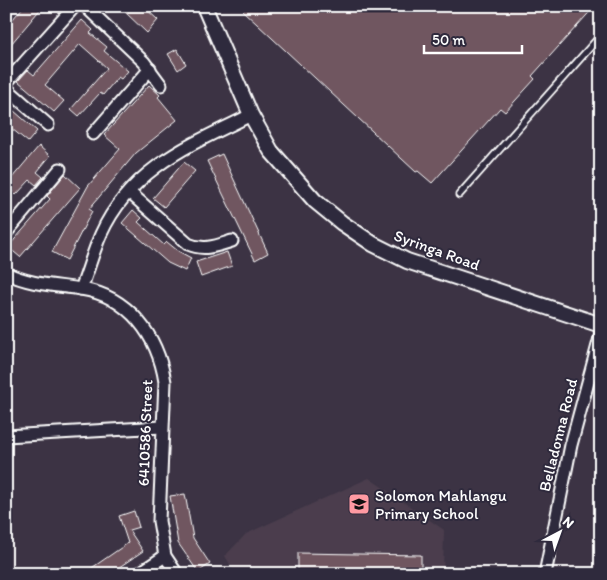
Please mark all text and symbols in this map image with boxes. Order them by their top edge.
scale bar [424,22,522,54]
text: 50 m [432,31,465,49]
street label: Syringa Road [391,226,483,274]
street label: Belladonna Road [535,376,581,494]
street label: 6410586 Street [134,379,156,487]
place label: Solomon Mahlangu Primary School [375,486,507,523]
school or university icon: Solomon Mahlangu Primary School [347,492,371,516]
north arrow [534,508,584,558]
text: N [559,513,577,532]

